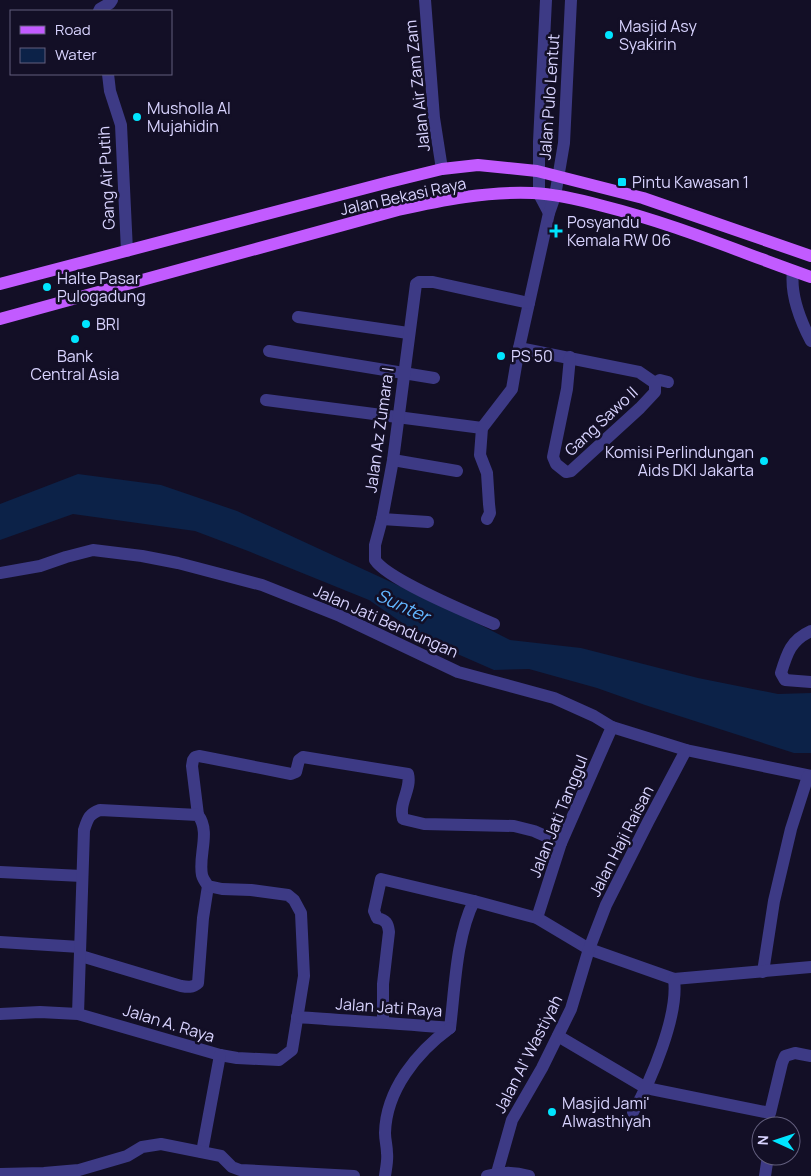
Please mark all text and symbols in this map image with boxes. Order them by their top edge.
legend [10,10,172,75]
place label: Masjid Asy Syakirin [619,15,697,55]
text: Road [55,19,91,40]
street label: Jalan Air Zam Zam [399,19,435,153]
marker: Masjid Asy Syakirin [603,29,615,41]
street label: Jalan Pulo Lentut [534,33,564,161]
text: Water [55,44,97,65]
place label: Musholla Al Mujahidin [147,97,231,137]
marker: Musholla Al Mujahidin [131,111,143,123]
street label: Gang Air Putih [92,125,120,231]
place label: Pintu Kawasan 1 [632,171,749,193]
street label: Jalan Bekasi Raya [338,172,468,220]
marker: Pintu Kawasan 1 [616,176,628,188]
place label: Posyandu Kemala RW 06 [567,211,671,251]
marker: Posyandu Kemala RW 06 [549,224,563,238]
place label: Halte Pasar Pulogadung [57,267,146,307]
marker: Halte Pasar Pulogadung [41,281,53,293]
place label: BRI [96,313,120,335]
marker: BRI [80,318,92,330]
marker: Bank Central Asia [69,333,81,345]
place label: Bank Central Asia [31,345,119,385]
place label: PS 50 [511,345,553,367]
marker: PS 50 [495,350,507,362]
street label: Jalan Az Zumara I [359,366,399,494]
street label: Gang Sawo II [560,381,642,461]
place label: Komisi Perlindungan Aids DKI Jakarta [605,441,754,481]
marker: Komisi Perlindungan Aids DKI Jakarta [758,455,770,467]
street label: Jalan Jati Bendungan [310,579,462,663]
water label: Sunter [372,582,436,629]
street label: Jalan Jati Tanggul [523,751,593,881]
street label: Jalan Haji Raisan [584,782,658,900]
street label: Jalan Al' Wastiyah [489,991,567,1117]
street label: Jalan Jati Raya [335,992,443,1022]
street label: Jalan A. Raya [121,999,217,1047]
place label: Masjid Jami' Alwasthiyah [562,1092,651,1132]
marker: Masjid Jami' Alwasthiyah [546,1106,558,1118]
north arrow [751,1116,801,1166]
text: N [753,1135,772,1146]

